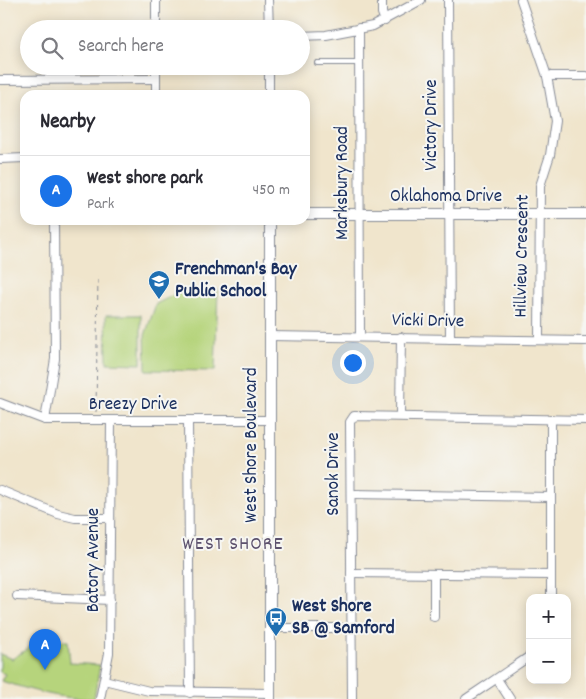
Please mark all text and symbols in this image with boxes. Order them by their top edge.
search box [20,20,310,75]
icon: search [38,34,66,62]
text: Search here [78,34,164,61]
street label: Victory Drive [419,79,446,171]
text: Nearby [40,108,95,138]
street label: Marksbury Road [330,126,357,240]
text: West shore park [87,166,203,193]
text: A [52,179,60,202]
text: 450 m [253,179,290,202]
street label: Oklahoma Drive [390,184,502,211]
text: Park [87,193,114,216]
street label: Hillview Crescent [508,194,538,318]
place label: Frenchman's Bay Public School [175,257,298,306]
school or university icon: Frenchman's Bay Public School [147,269,171,300]
street label: Vicki Drive [392,308,464,336]
your location [340,350,366,376]
street label: West Shore Boulevard [239,367,266,523]
street label: Breezy Drive [89,392,177,419]
street label: Sanok Drive [321,432,348,516]
street label: Batory Avenue [81,508,108,612]
district label: WEST SHORE [182,531,284,559]
place label: West Shore SB @ Samford [292,594,395,643]
map controls [526,594,571,684]
button: + [526,594,571,639]
bus stop icon: West Shore SB @ Samford [264,606,288,637]
pin: A [29,629,61,670]
button: − [526,639,571,684]

